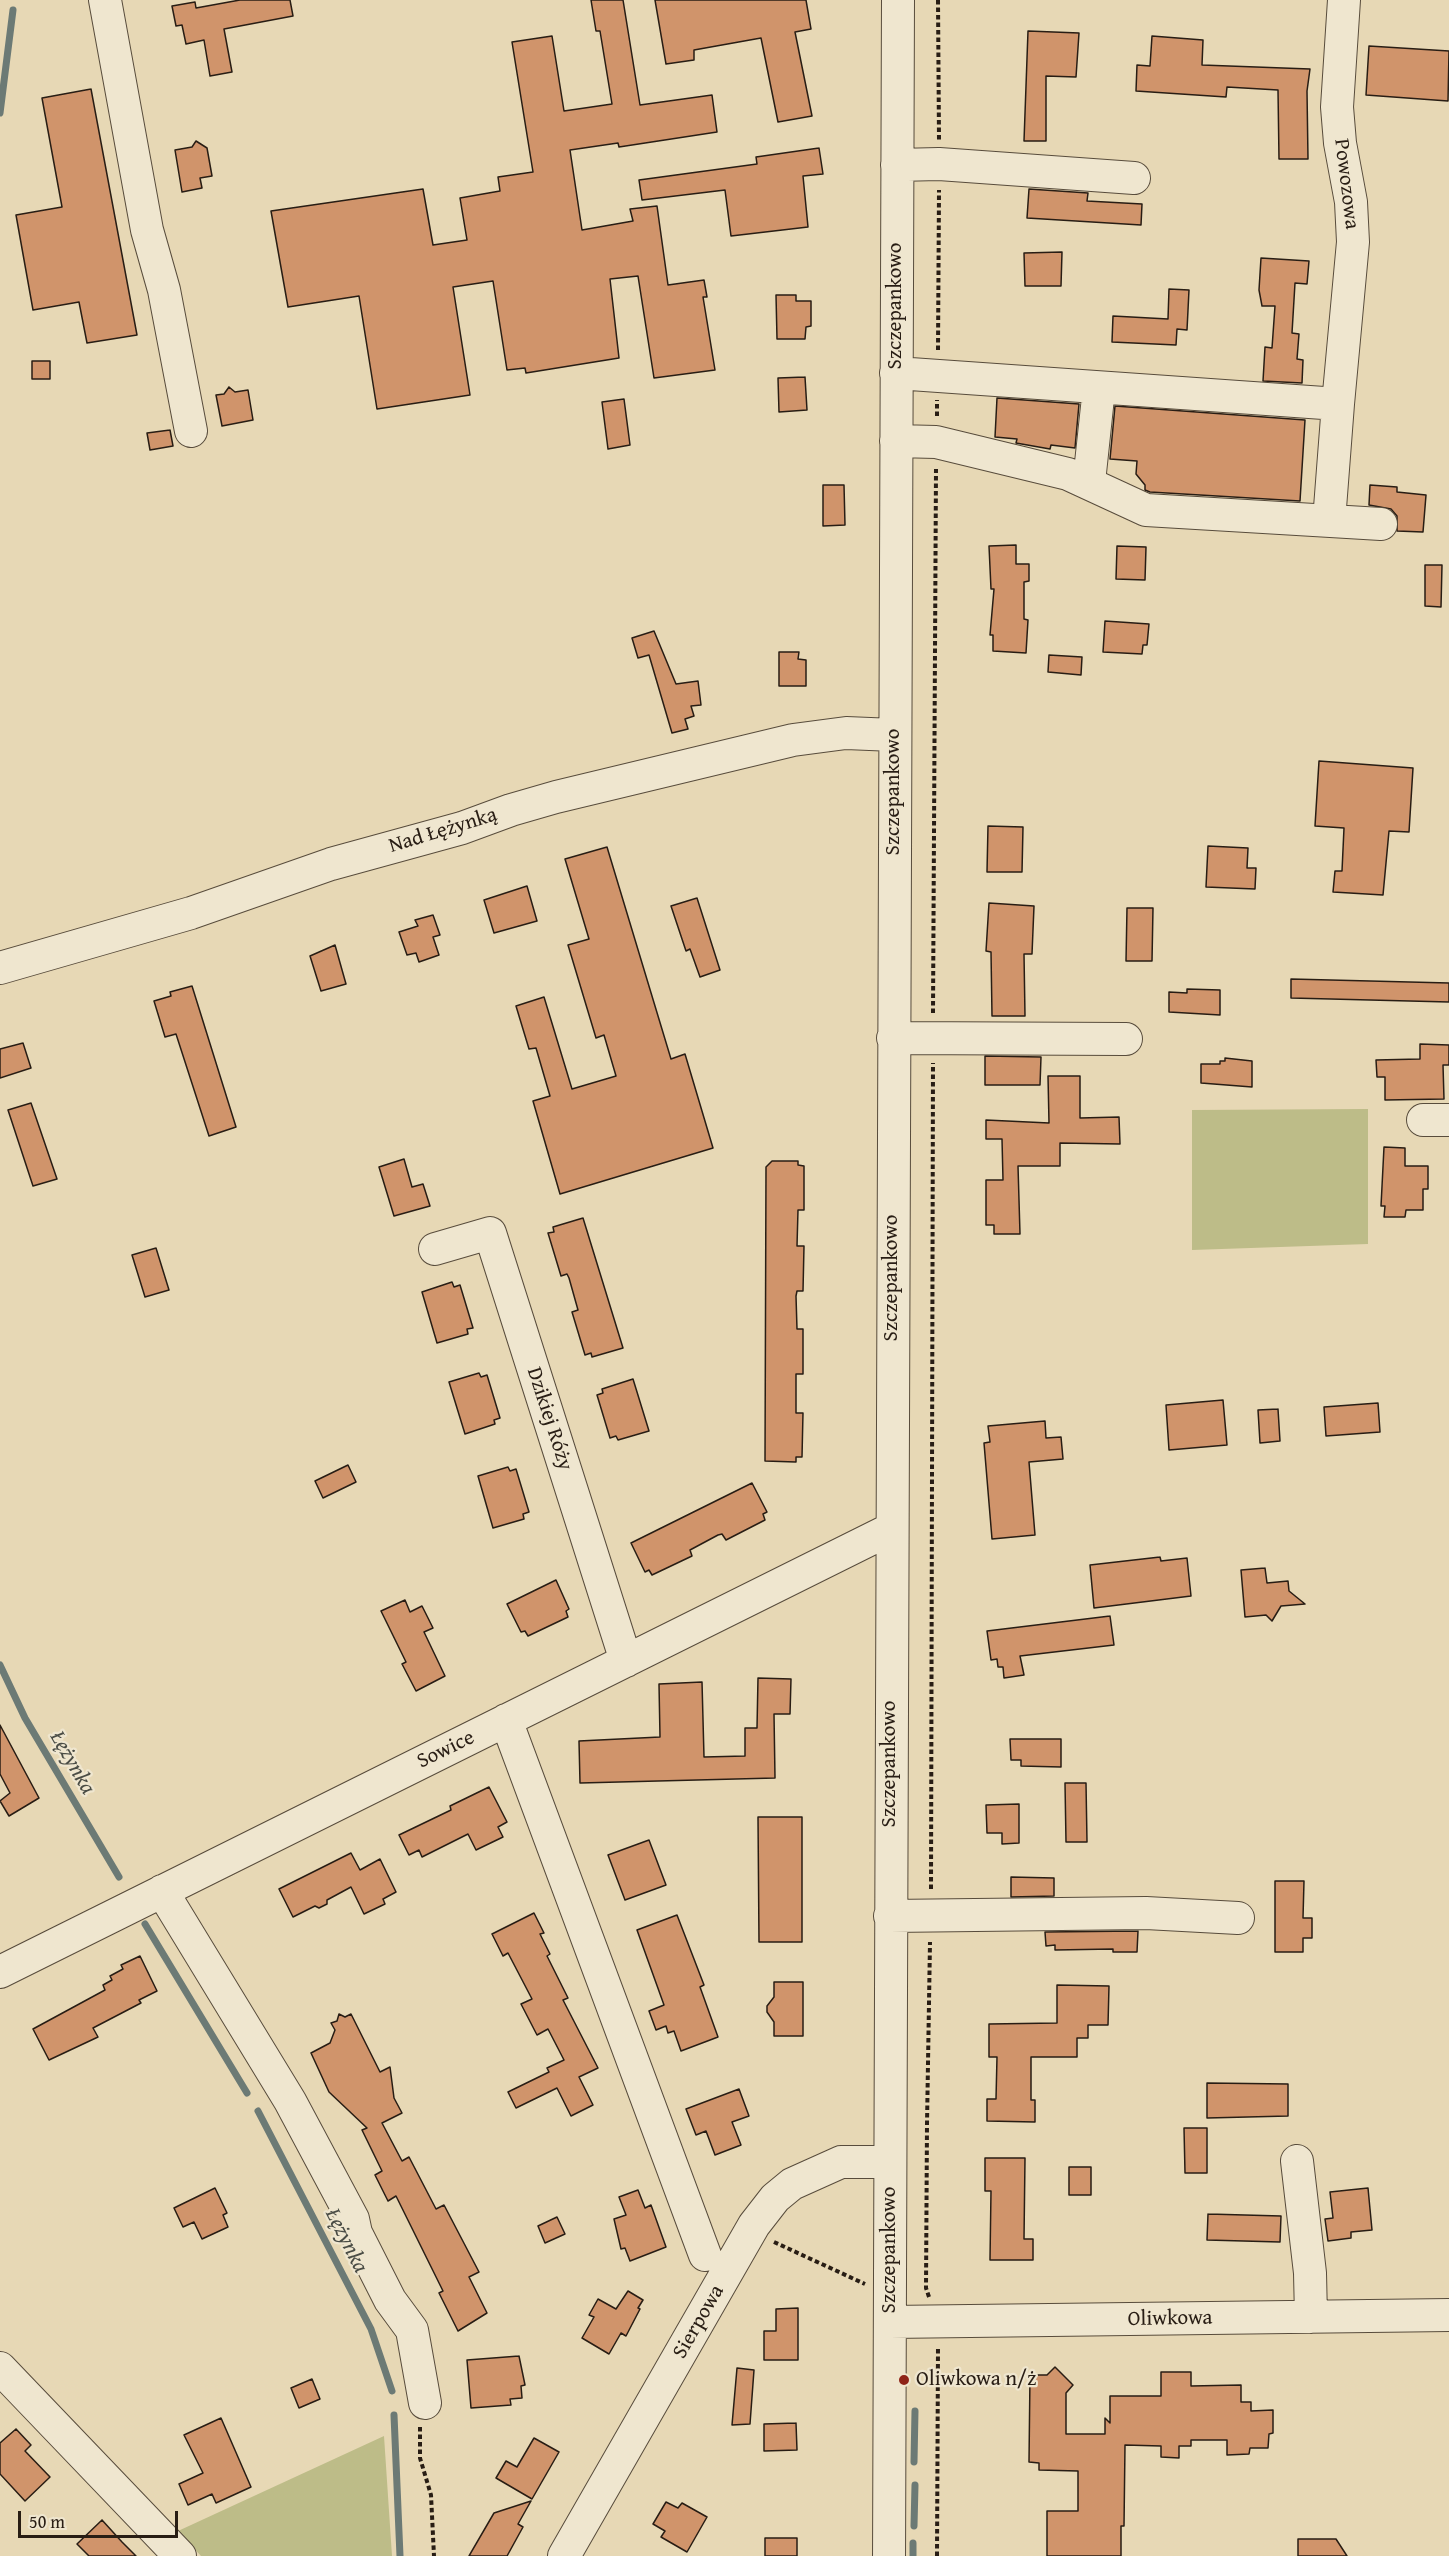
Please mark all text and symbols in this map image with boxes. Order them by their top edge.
street label: Powozowa [1328,137,1364,231]
street label: Szczepankowo [883,243,909,369]
street label: Szczepankowo [881,729,907,855]
street label: Nad Łężynką [386,803,500,859]
street label: Szczepankowo [879,1215,905,1341]
street label: Dzikiej Róży [520,1364,578,1474]
street label: Szczepankowo [877,1701,903,1827]
street label: Sowice [413,1725,479,1775]
water label: Łężynka [43,1727,101,1799]
street label: Szczepankowo [877,2187,903,2313]
water label: Łężynka [319,2204,373,2278]
street label: Sierpowa [668,2281,730,2363]
street label: Oliwkowa [1127,2306,1213,2332]
place label: Oliwkowa n/ż [916,2367,1036,2393]
marker: Oliwkowa n/ż [897,2373,911,2387]
scale bar [21,2499,182,2537]
text: 50 m [29,2508,65,2535]

